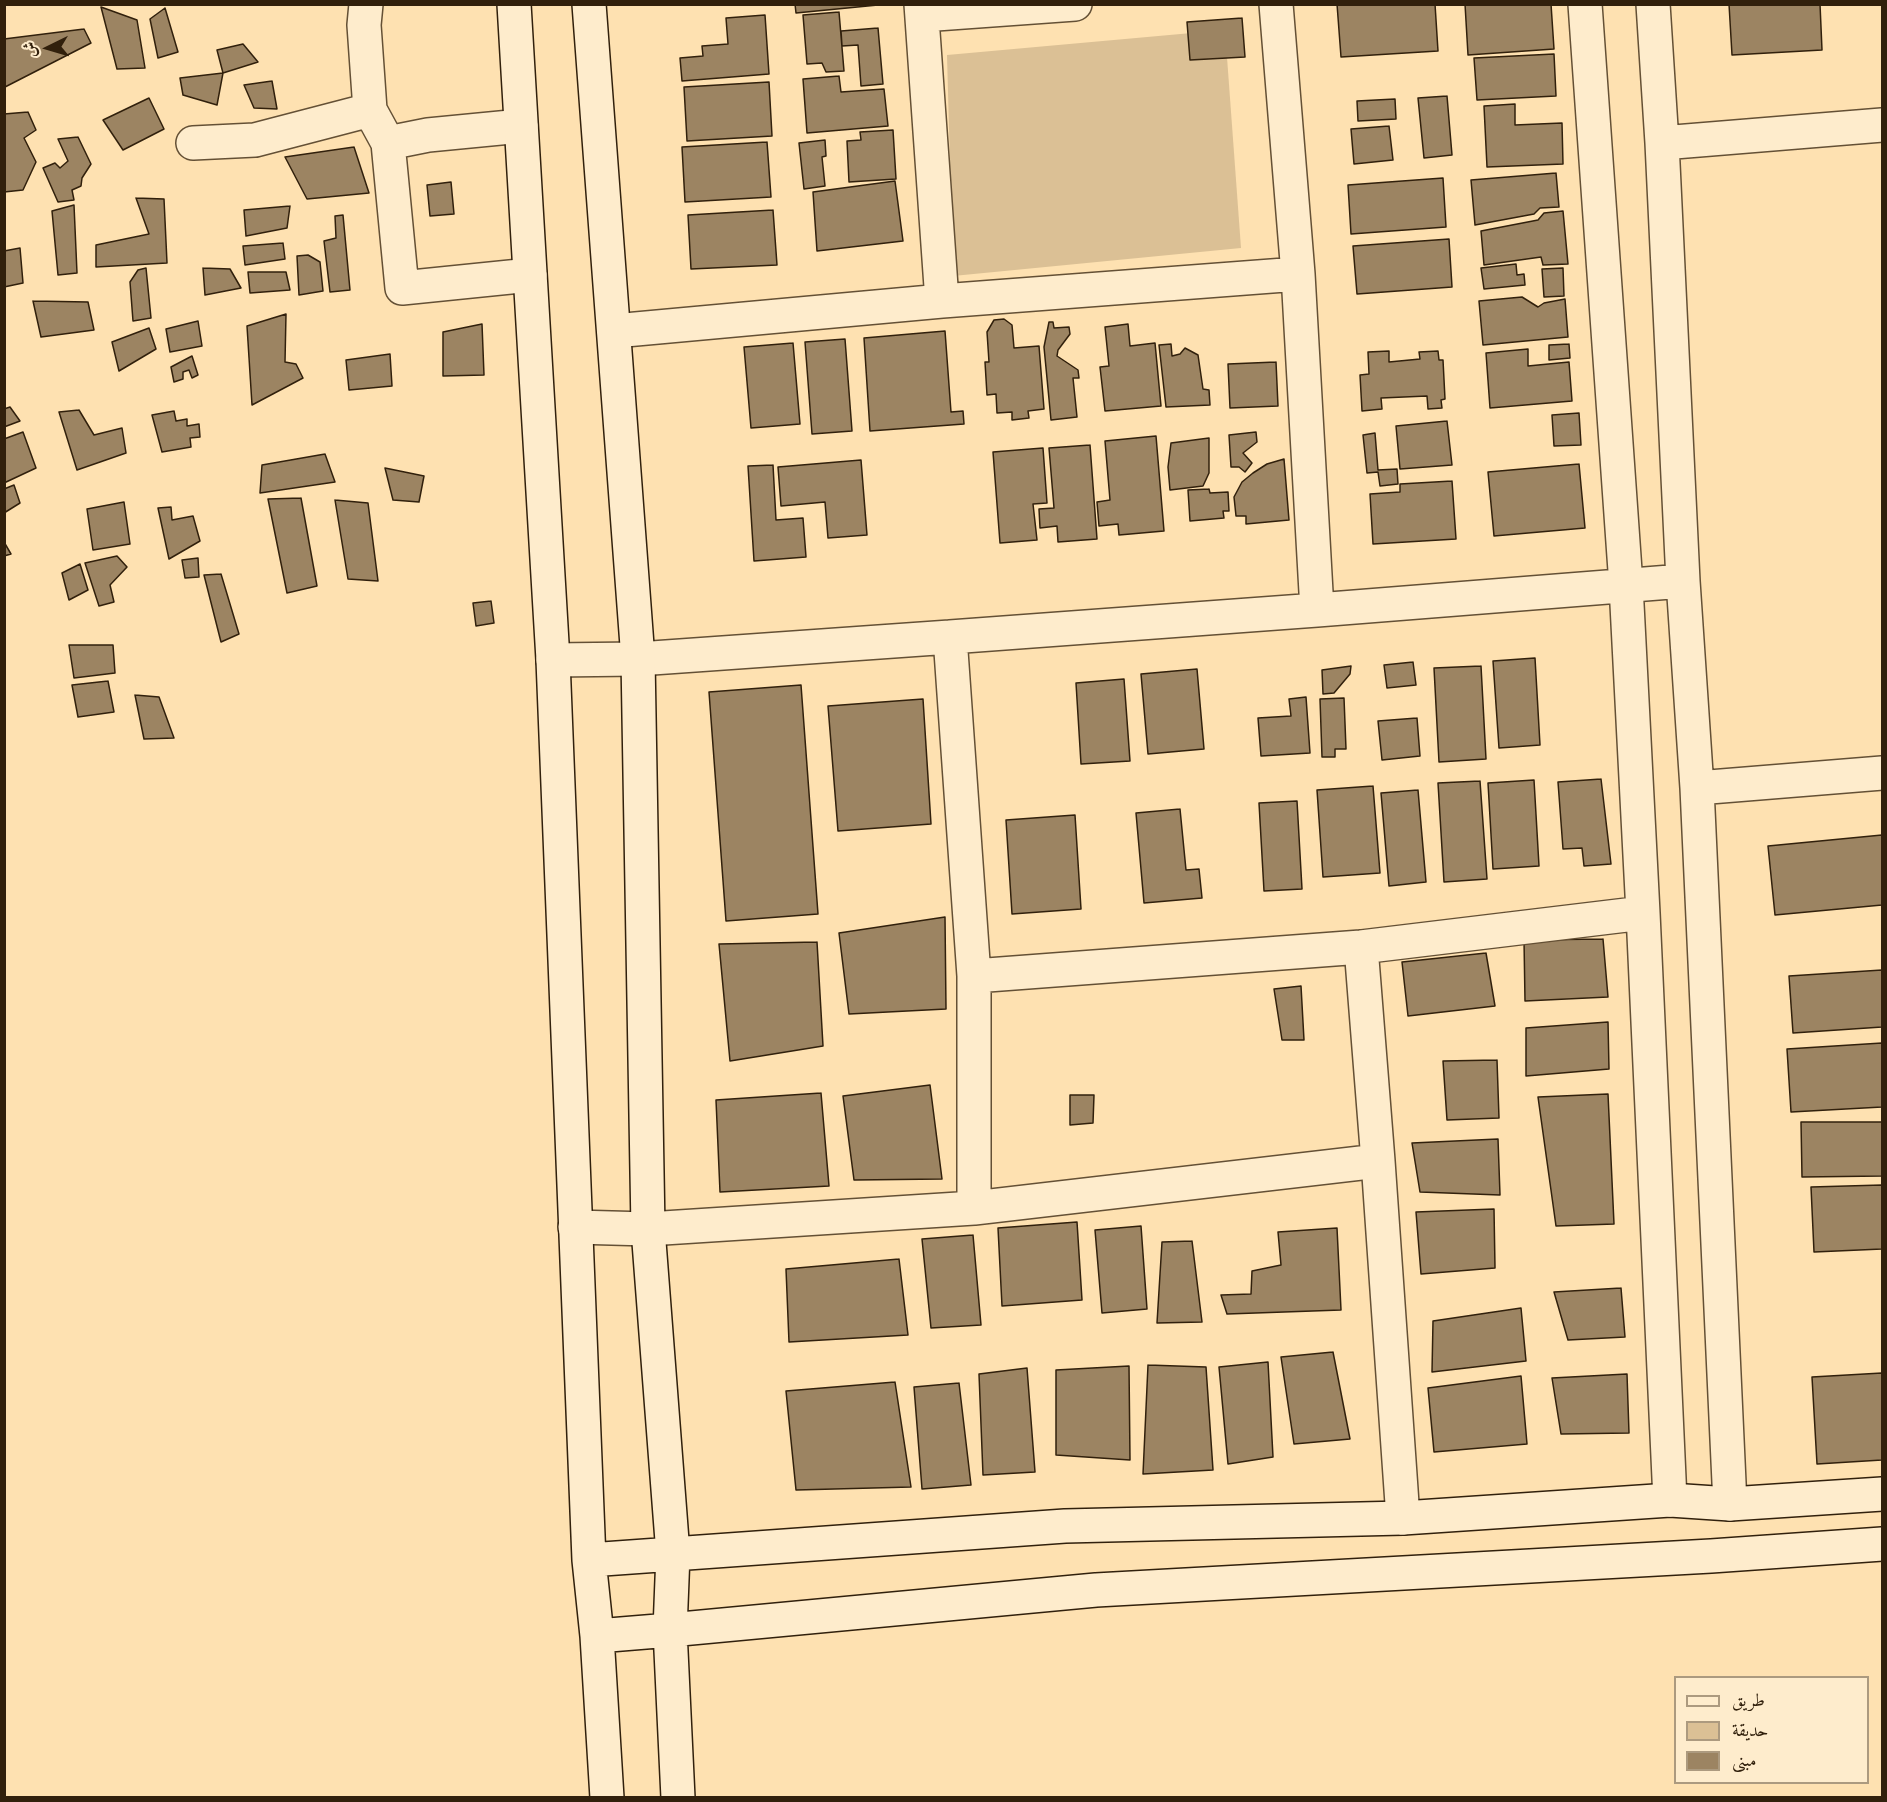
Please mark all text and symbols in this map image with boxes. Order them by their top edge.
north arrow [18,18,78,78]
text: ش [19,41,40,58]
legend [1674,1676,1869,1784]
text: طريق [1732,1690,1765,1711]
text: حديقة [1732,1720,1768,1741]
text: مبنى [1732,1750,1757,1771]

